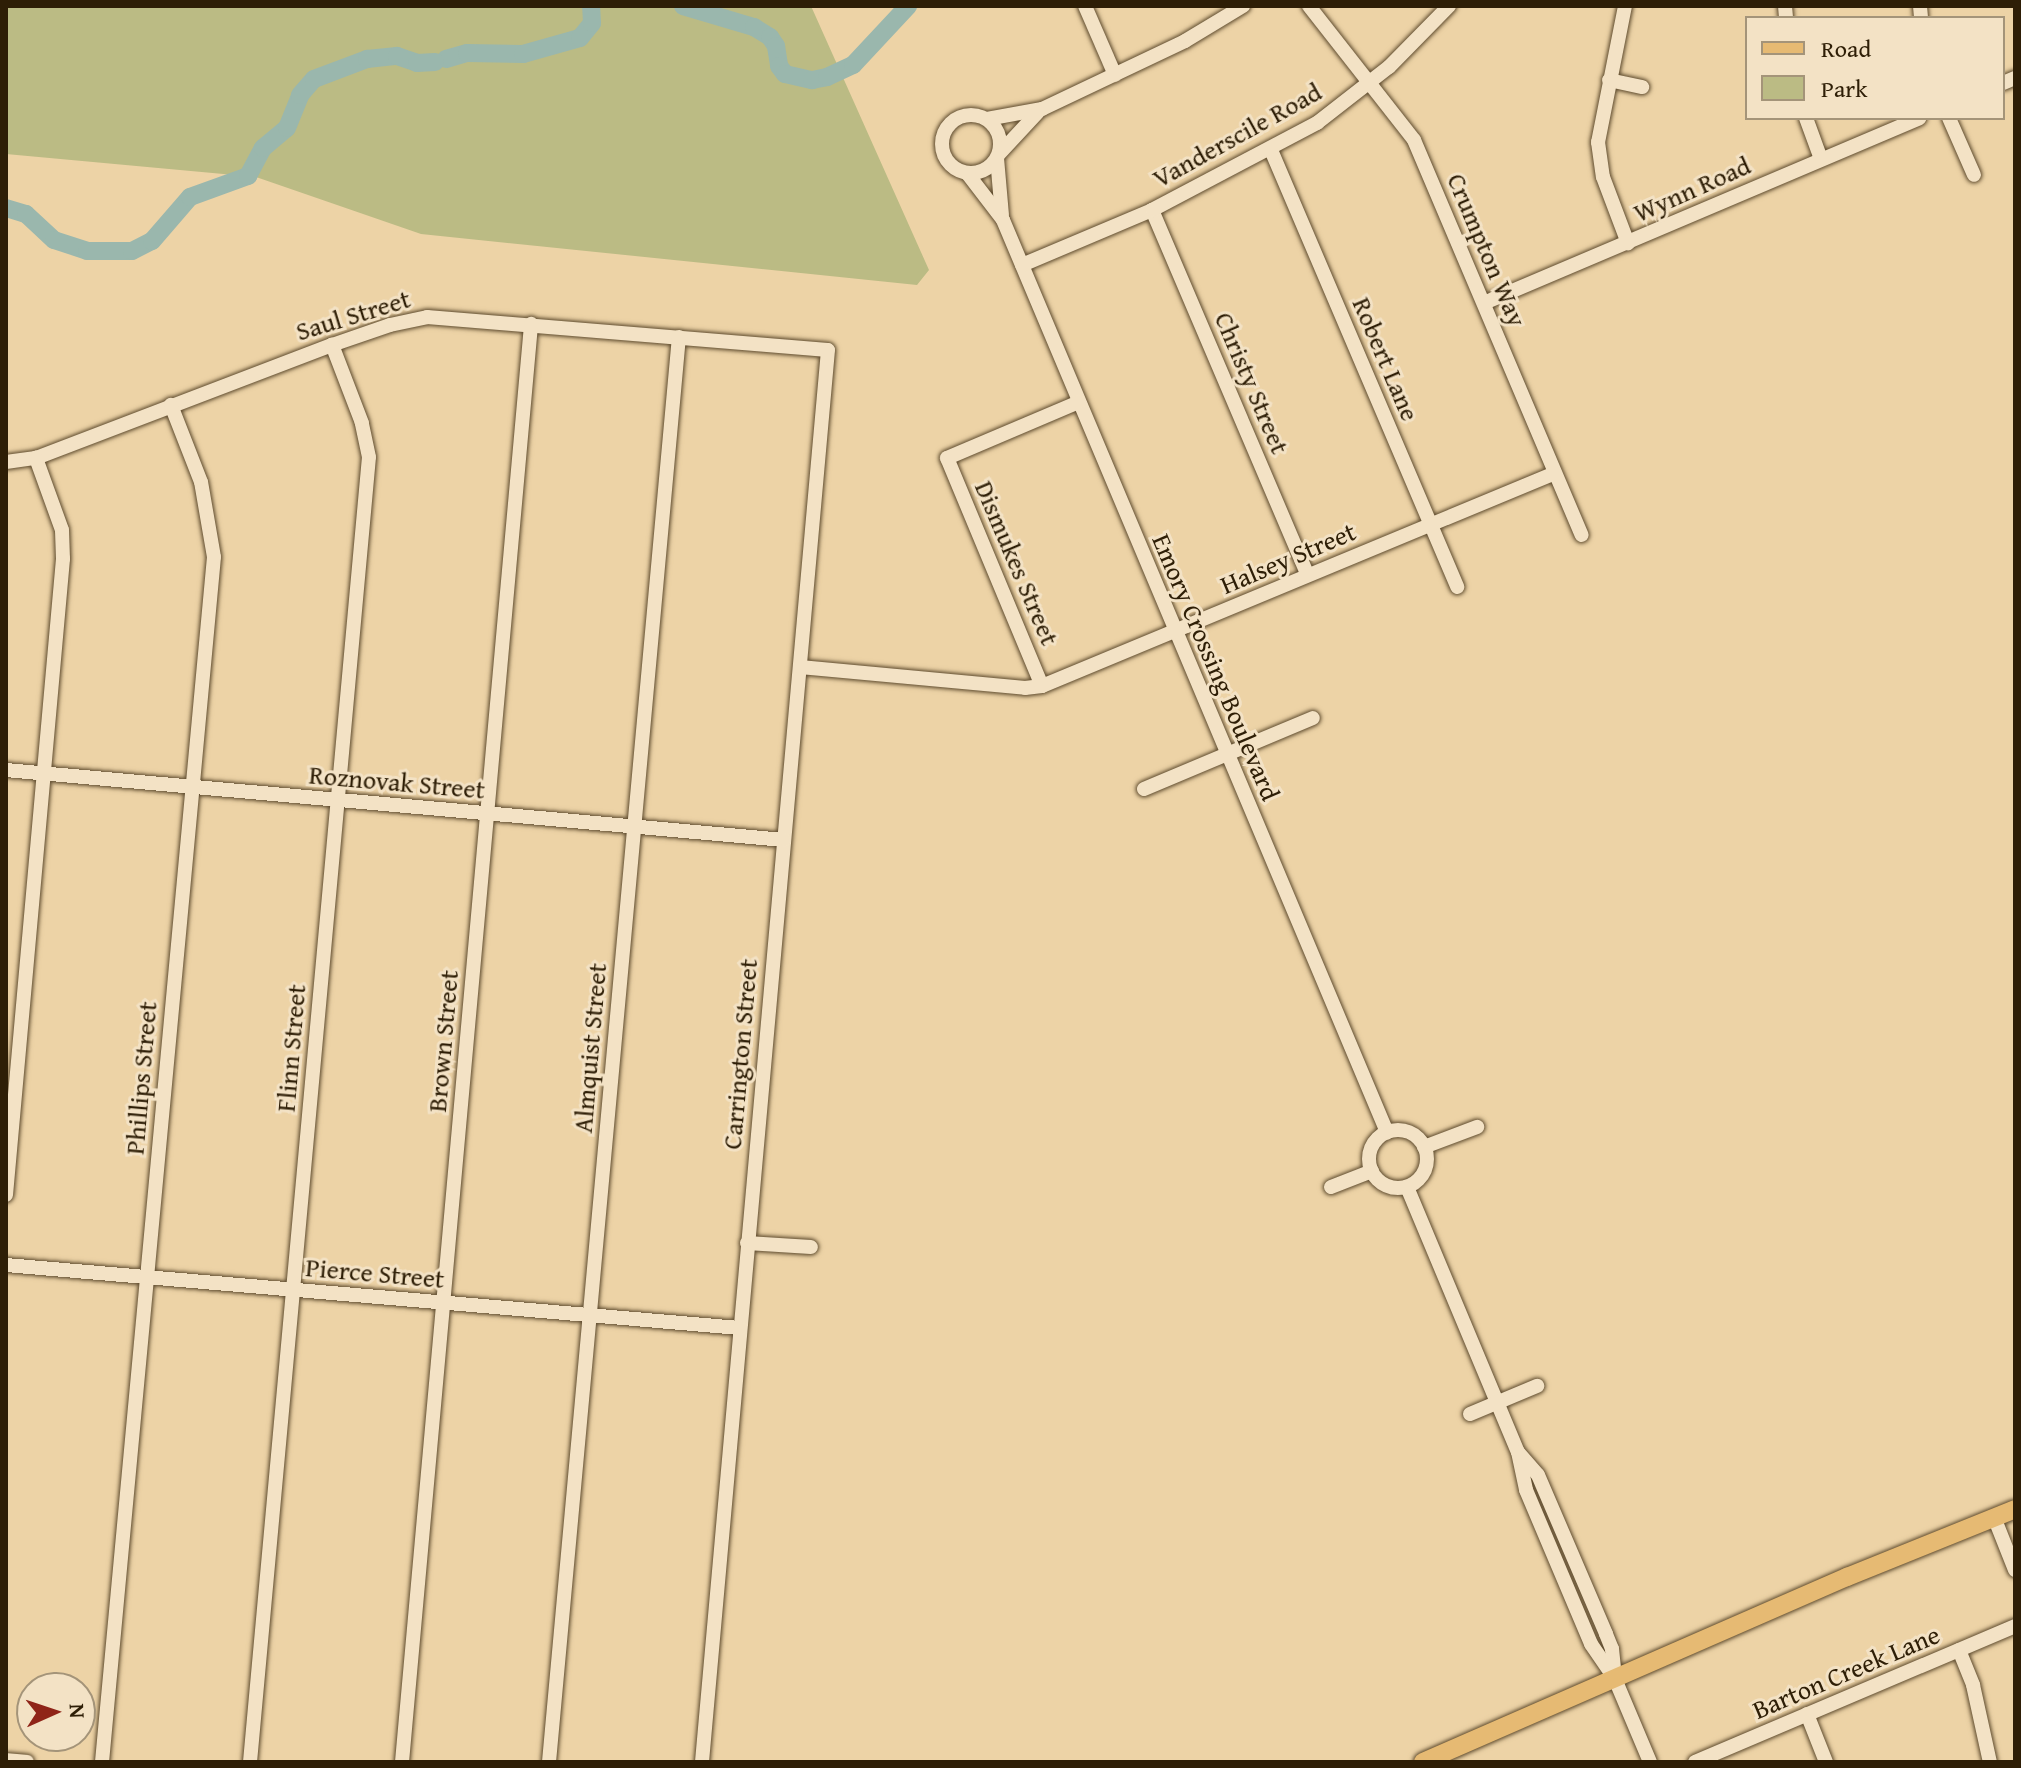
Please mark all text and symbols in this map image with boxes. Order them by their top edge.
legend [1745,16,2005,120]
text: Road [1821,31,1871,66]
text: Park [1821,71,1867,106]
street label: Vanderscile Road [1147,76,1327,194]
street label: Wynn Road [1629,149,1755,229]
street label: Crumpton Way [1441,169,1533,331]
street label: Saul Street [292,283,414,347]
street label: Robert Lane [1346,292,1426,426]
street label: Christy Street [1208,308,1296,458]
street label: Dismukes Street [968,476,1066,650]
street label: Halsey Street [1216,516,1360,600]
street label: Emory Crossing Boulevard [1146,529,1286,805]
street label: Roznovak Street [308,759,486,805]
street label: Carrington Street [716,957,764,1151]
street label: Almquist Street [567,962,613,1134]
street label: Brown Street [421,969,465,1113]
street label: Flinn Street [270,983,312,1113]
street label: Phillips Street [119,1000,163,1156]
street label: Pierce Street [304,1251,446,1295]
street label: Barton Creek Lane [1748,1619,1944,1725]
north arrow [16,1672,96,1752]
text: N [62,1703,94,1719]

